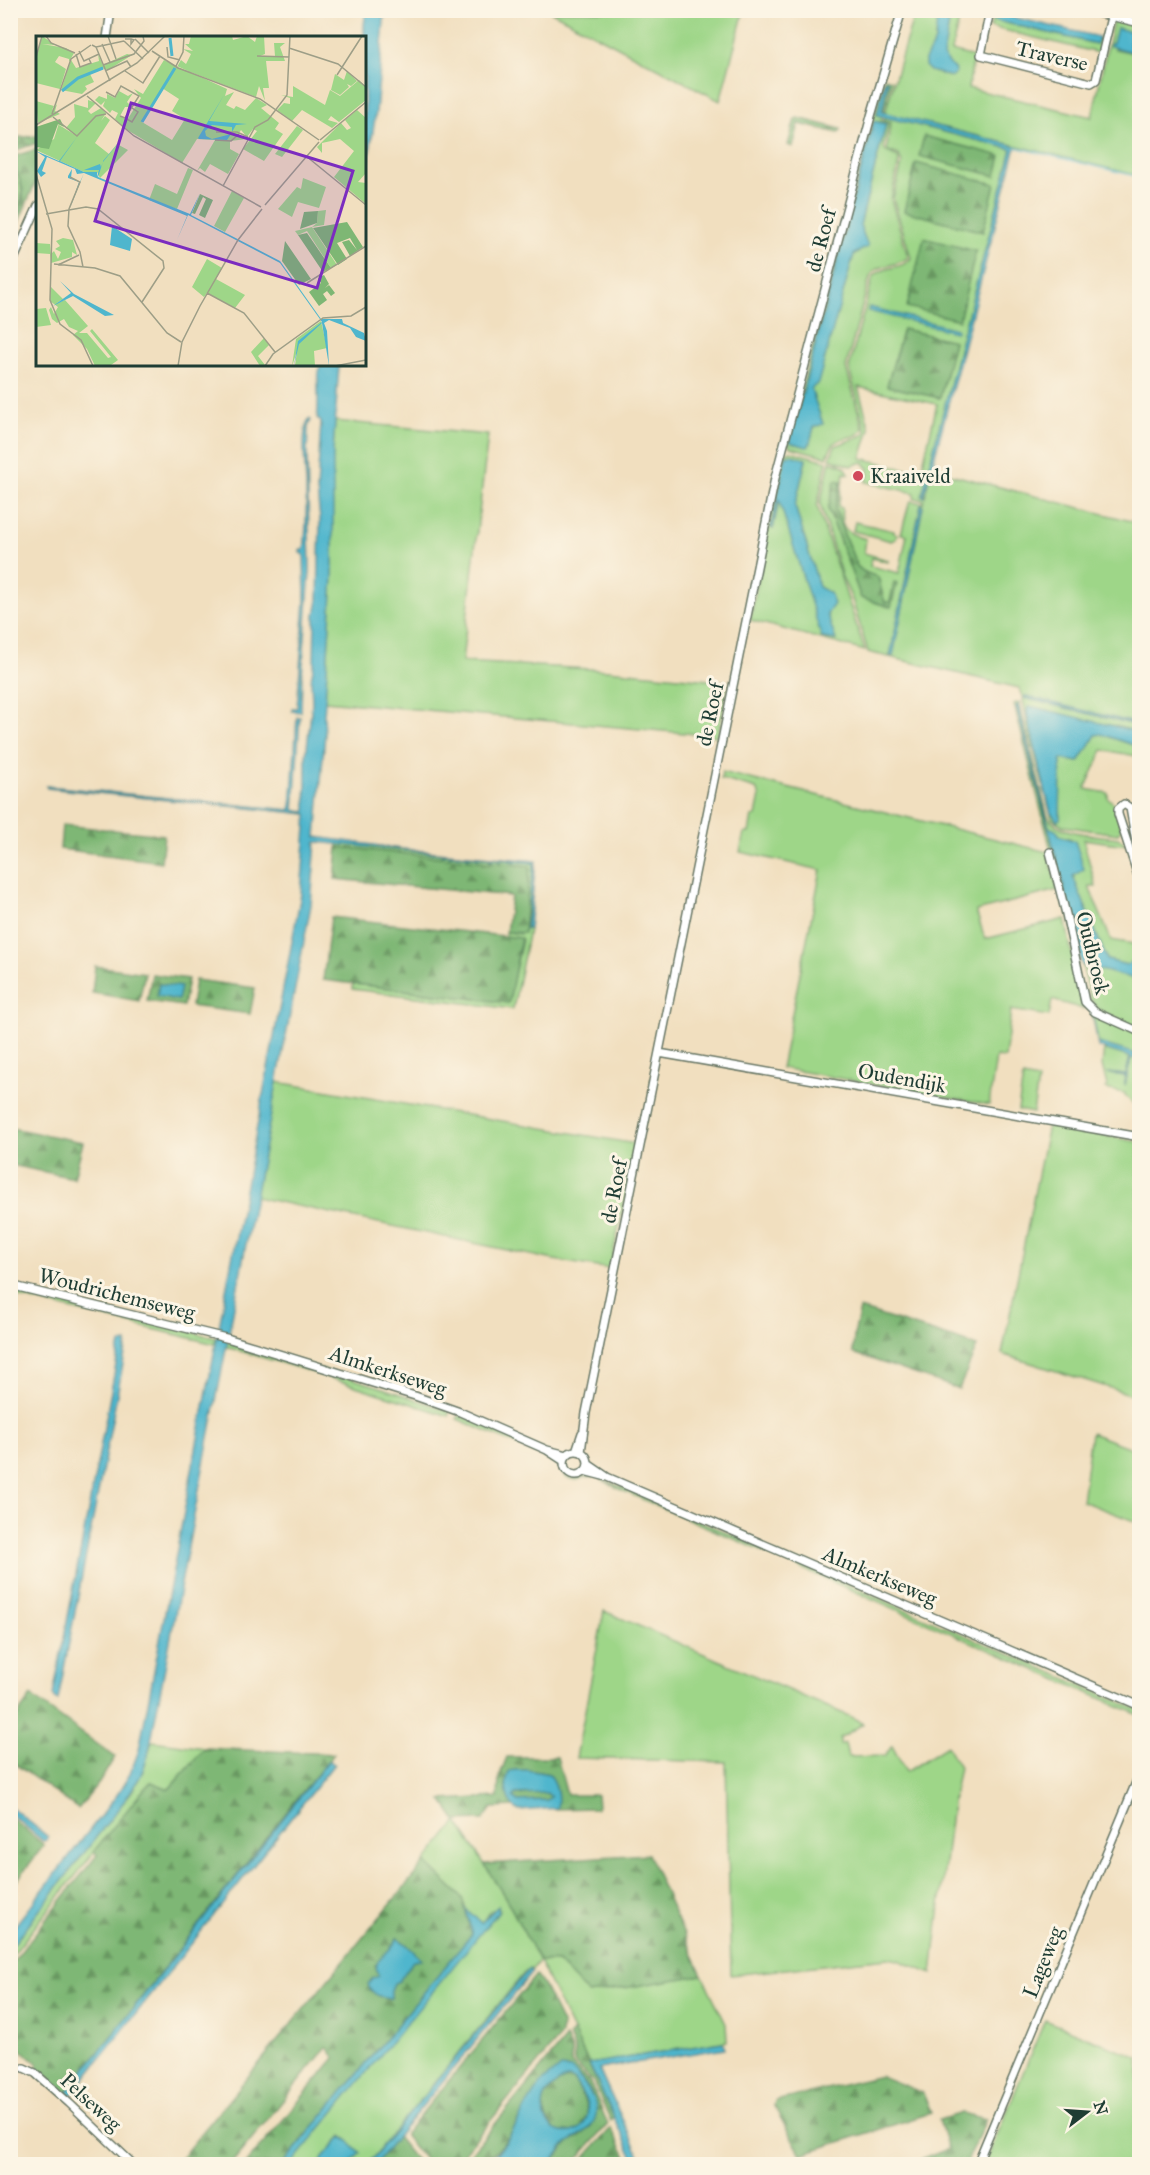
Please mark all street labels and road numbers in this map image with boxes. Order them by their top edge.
street label: Traverse [1013,35,1091,77]
street label: de Roef [800,202,843,275]
street label: de Roef [691,677,730,748]
street label: Oudbroek [1070,909,1116,998]
street label: Oudendijk [856,1057,948,1099]
street label: de Roef [595,1154,634,1225]
street label: Woudrichemseweg [36,1262,198,1326]
street label: Almkerkseweg [325,1340,450,1402]
street label: Almkerkseweg [818,1540,941,1612]
street label: Lageweg [1017,1922,1069,2002]
street label: Pelseweg [55,2067,127,2137]

